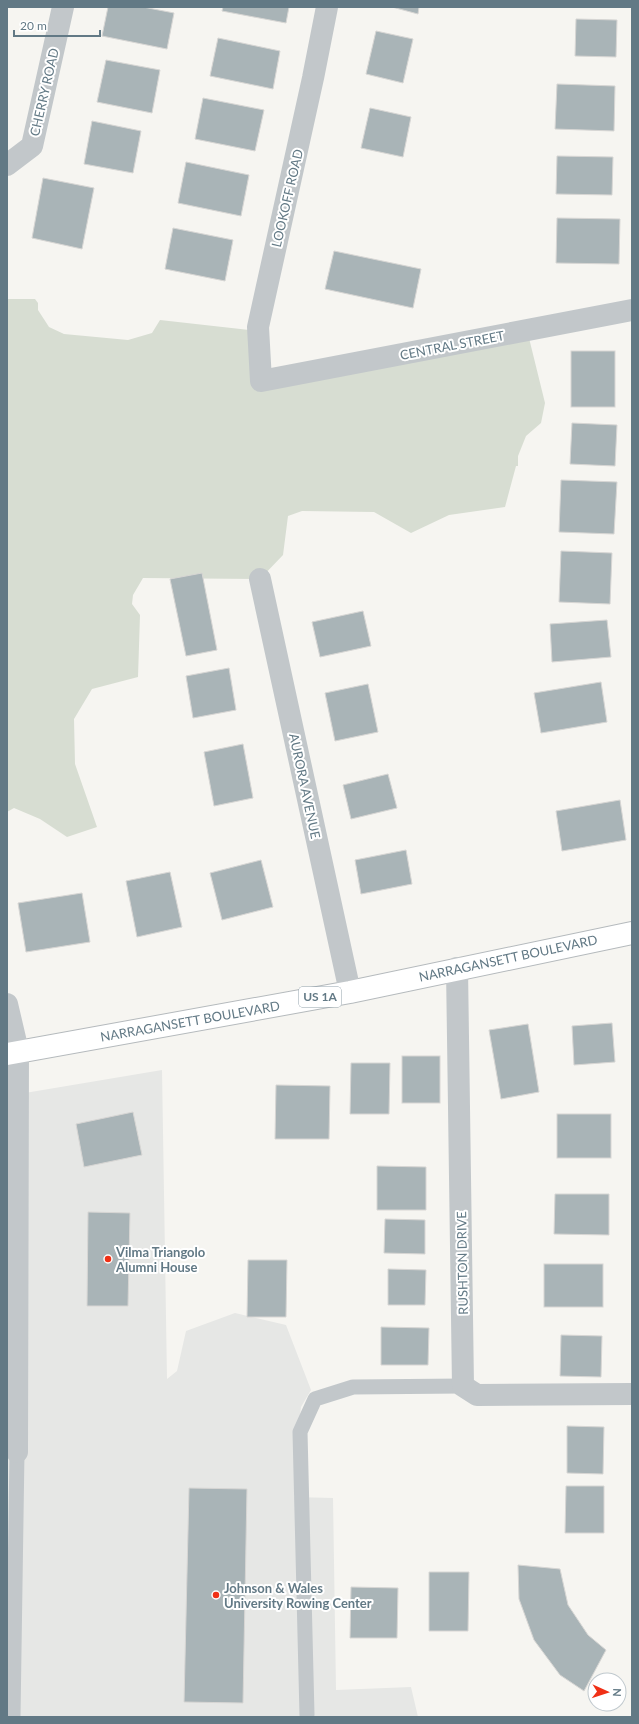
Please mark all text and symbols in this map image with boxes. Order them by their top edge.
scale bar [14,12,100,38]
text: 20 m [20,18,47,33]
street label: CHERRY ROAD [26,46,62,138]
street label: LOOKOFF ROAD [268,147,306,249]
street label: CENTRAL STREET [398,327,506,363]
street label: AURORA AVENUE [286,732,324,840]
street label: NARRAGANSETT BOULEVARD [417,931,599,985]
road number: US 1A [299,987,341,1007]
street label: NARRAGANSETT BOULEVARD [99,997,281,1045]
street label: RUSHTON DRIVE [453,1211,471,1315]
place label: Vilma Triangolo Alumni House [115,1244,206,1275]
marker: Vilma Triangolo Alumni House [103,1254,113,1264]
place label: Johnson & Wales University Rowing Center [224,1580,372,1611]
marker: Johnson & Wales University Rowing Center [211,1590,221,1600]
north arrow [587,1672,627,1712]
text: N [611,1688,624,1697]

